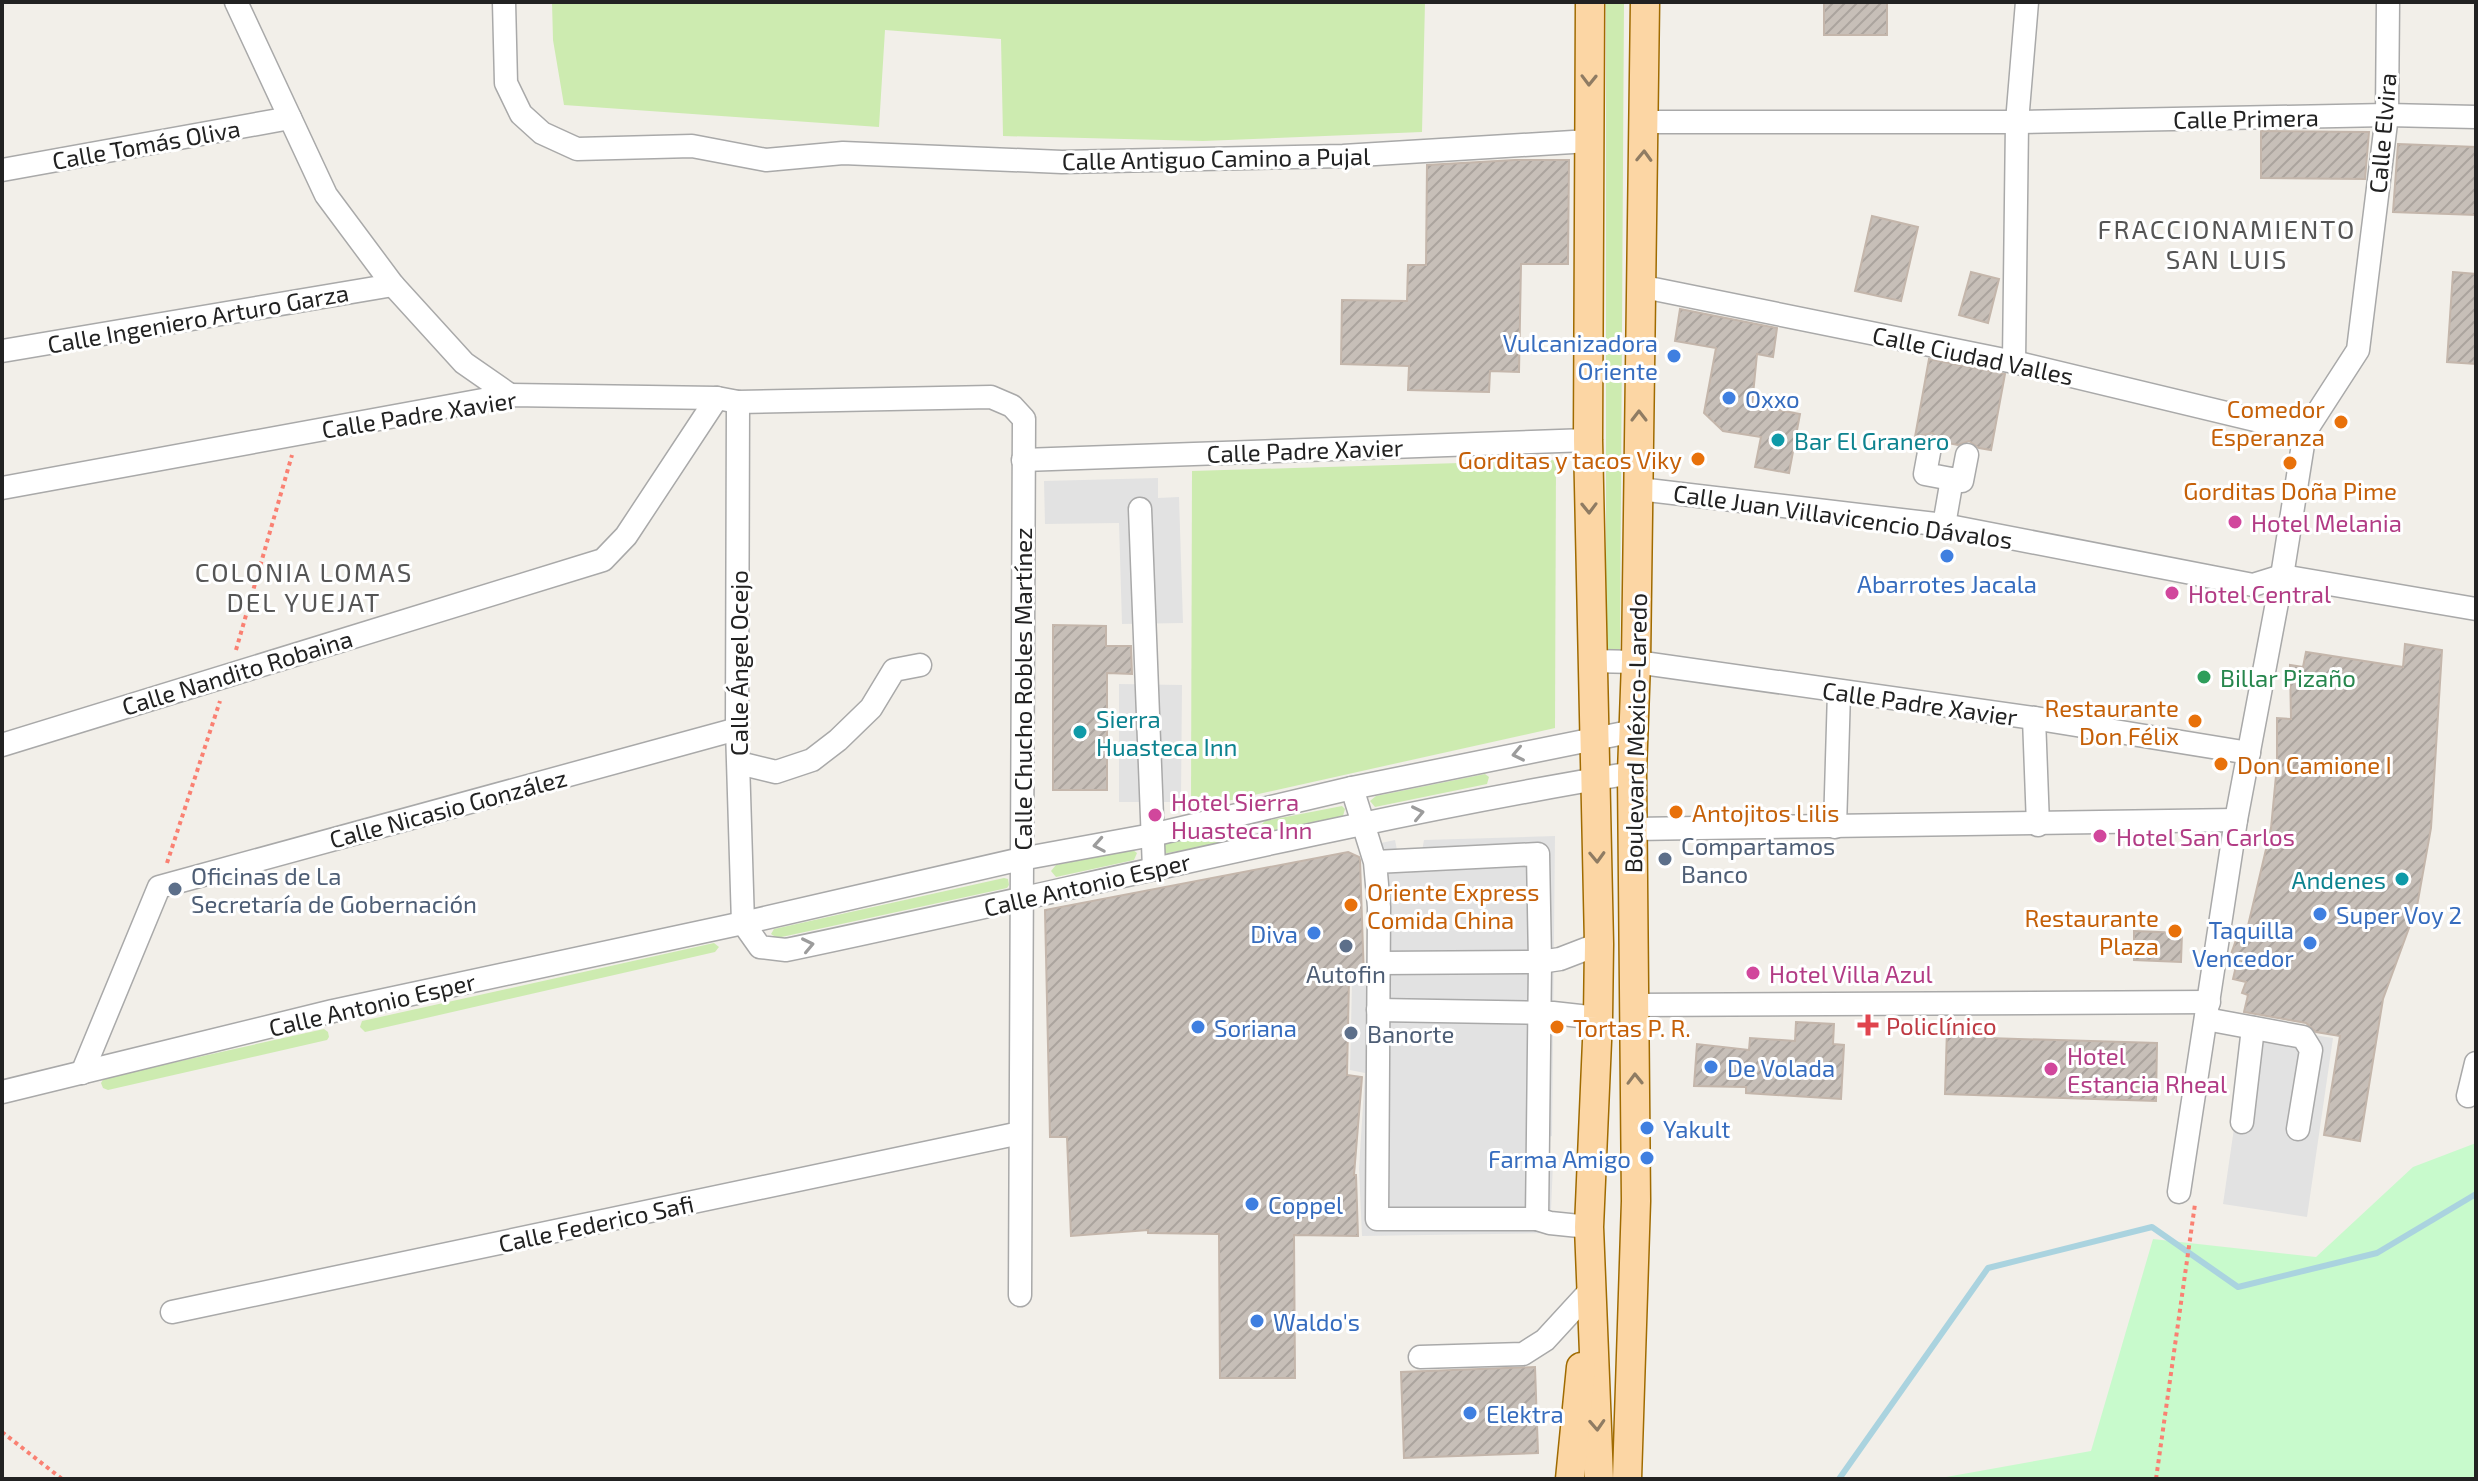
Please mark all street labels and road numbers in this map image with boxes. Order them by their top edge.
street label: Calle Elvira [2362,72,2402,194]
street label: Calle Primera [2173,102,2319,134]
street label: Calle Tomás Oliva [50,113,242,175]
street label: Calle Antiguo Camino a Pujal [1062,141,1370,175]
street label: Calle Ingeniero Arturo Garza [45,277,351,359]
street label: Calle Ciudad Valles [1870,320,2076,390]
street label: Calle Padre Xavier [320,384,519,444]
street label: Calle Padre Xavier [1206,432,1404,468]
street label: Calle Juan Villavicencio Dávalos [1672,478,2014,554]
street label: Calle Chucho Robles Martínez [1008,528,1037,850]
street label: Calle Ángel Ocejo [724,570,753,756]
street label: Boulevard México-Laredo [1618,593,1652,873]
street label: Calle Nandito Robaina [118,623,356,721]
street label: Calle Padre Xavier [1821,675,2020,731]
street label: Calle Nicasio González [326,762,570,854]
street label: Calle Antonio Esper [981,846,1194,922]
street label: Calle Antonio Esper [266,966,479,1042]
street label: Calle Federico Safi [496,1188,696,1258]

